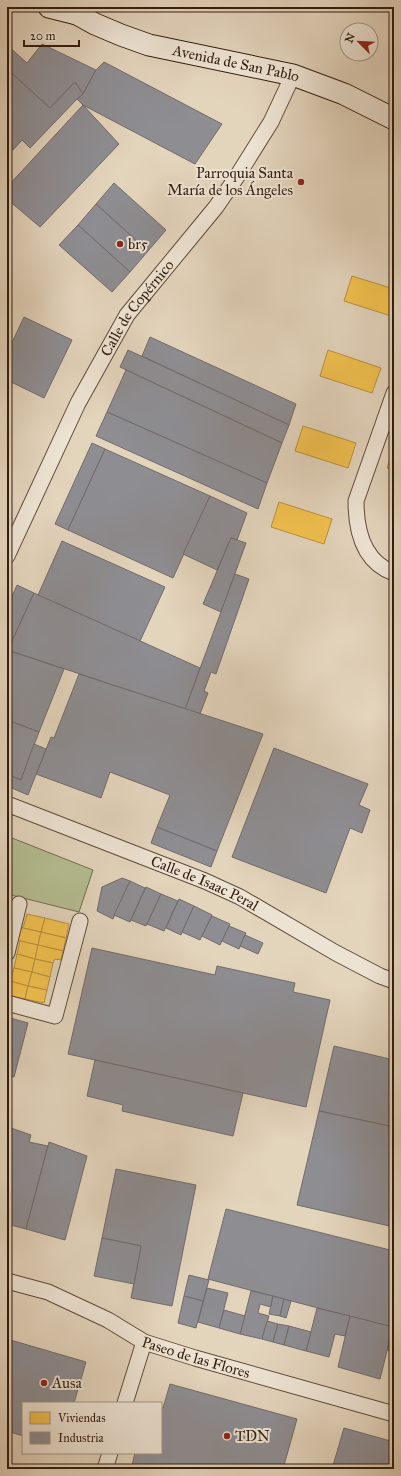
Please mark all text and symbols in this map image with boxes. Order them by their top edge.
scale bar [24,22,79,48]
north arrow [339,22,379,62]
text: 20 m [30,29,56,43]
text: N [342,31,358,45]
street label: Avenida de San Pablo [170,41,302,86]
place label: Parroquia Santa María de los Ángeles [167,164,294,199]
marker: Parroquia Santa María de los Ángeles [296,177,306,187]
place label: br5 [128,235,148,253]
marker: br5 [115,239,125,249]
street label: Calle de Copérnico [97,256,178,359]
street label: Calle de Isaac Peral [148,852,263,915]
street label: Paseo de las Flores [139,1333,252,1382]
place label: Ausa [51,1374,82,1392]
marker: Ausa [39,1378,49,1388]
legend [22,1402,162,1454]
text: Viviendas [57,1411,106,1425]
place label: TDN [235,1427,270,1445]
text: Industria [58,1431,104,1445]
marker: TDN [222,1431,232,1441]

